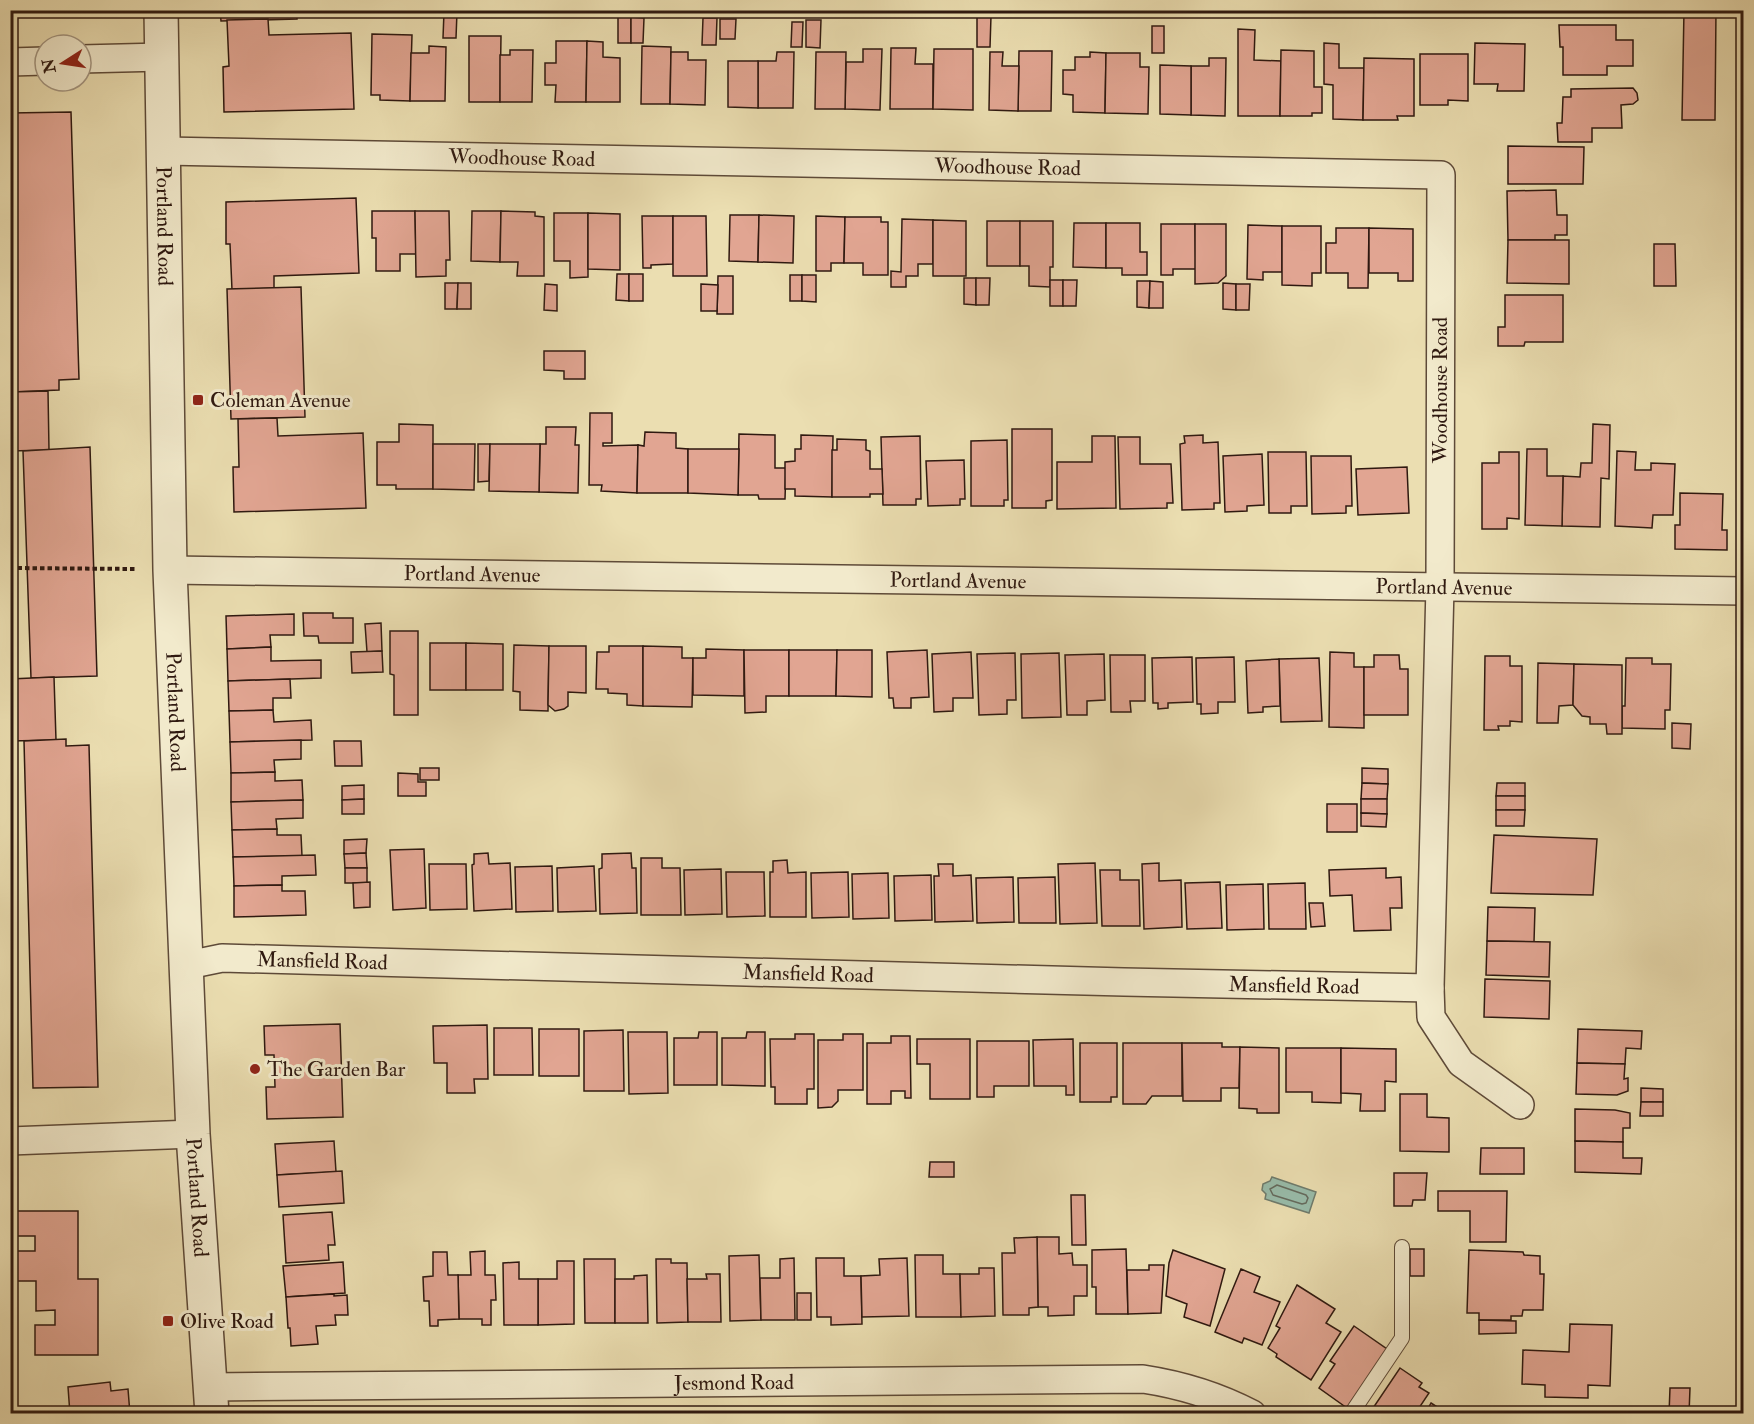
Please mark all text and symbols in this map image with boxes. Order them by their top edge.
north arrow [33,33,93,93]
text: N [38,56,61,76]
street label: Woodhouse Road [447,143,596,173]
street label: Woodhouse Road [933,152,1082,182]
street label: Portland Road [150,166,178,287]
street label: Woodhouse Road [1427,316,1454,464]
place label: Coleman Avenue [210,387,351,414]
marker: Coleman Avenue [191,393,205,407]
street label: Portland Avenue [403,560,541,589]
street label: Portland Avenue [889,567,1027,595]
street label: Portland Avenue [1375,573,1513,602]
street label: Portland Road [159,651,191,773]
street label: Mansfield Road [256,946,389,976]
street label: Mansfield Road [742,959,875,989]
street label: Mansfield Road [1228,971,1360,1001]
place label: The Garden Bar [267,1056,406,1083]
marker: The Garden Bar [248,1062,262,1076]
street label: Portland Road [179,1137,214,1259]
place label: Olive Road [180,1308,274,1335]
marker: Olive Road [161,1314,175,1328]
street label: Jesmond Road [673,1369,795,1397]

